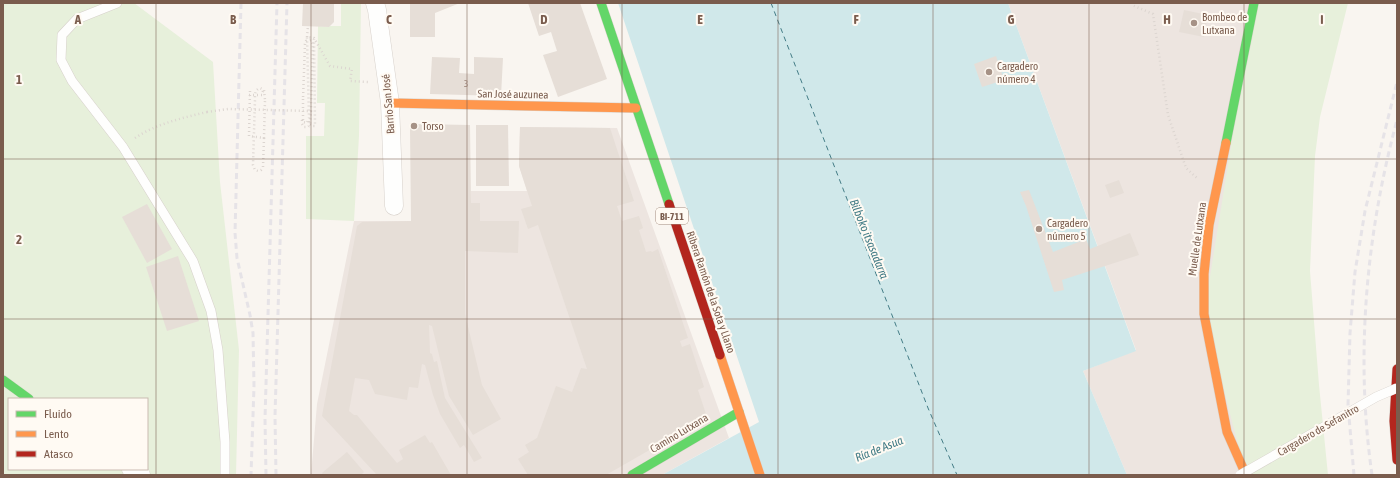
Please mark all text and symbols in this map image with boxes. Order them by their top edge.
place label: Bombeo de Lutxana [1202,11,1247,36]
text: A [74,12,82,27]
text: B [230,12,237,27]
text: C [386,12,392,27]
text: D [540,12,548,27]
text: E [697,12,703,27]
text: F [853,12,859,27]
text: G [1008,12,1015,27]
text: H [1163,12,1171,27]
text: I [1320,12,1324,27]
marker: Bombeo de Lutxana [1189,18,1199,28]
place label: Cargadero número 4 [997,60,1038,85]
marker: Cargadero número 4 [984,67,994,77]
text: 1 [16,72,22,87]
street label: Barrio San José [379,74,397,134]
house number: 3 [464,79,468,89]
street label: San José auzunea [478,87,548,101]
place label: Torso [422,120,444,132]
marker: Torso [409,121,419,131]
water label: Bilboko itsasadarra [847,197,892,281]
street label: Muelle de Lutxana [1186,201,1208,277]
road number: BI-711 [656,208,688,224]
place label: Cargadero número 5 [1047,217,1088,242]
marker: Cargadero número 5 [1034,224,1044,234]
street label: Ribera Ramón de la Sota y Llano [684,229,738,355]
text: 2 [16,232,22,247]
legend [8,398,148,470]
street label: Cargadero de Sefanitro [1275,402,1361,458]
text: Fluido [44,407,72,421]
street label: Camino Lutxana [648,411,710,455]
text: Lento [44,427,69,441]
water label: Ría de Asua [853,433,905,465]
text: Atasco [44,447,74,461]

